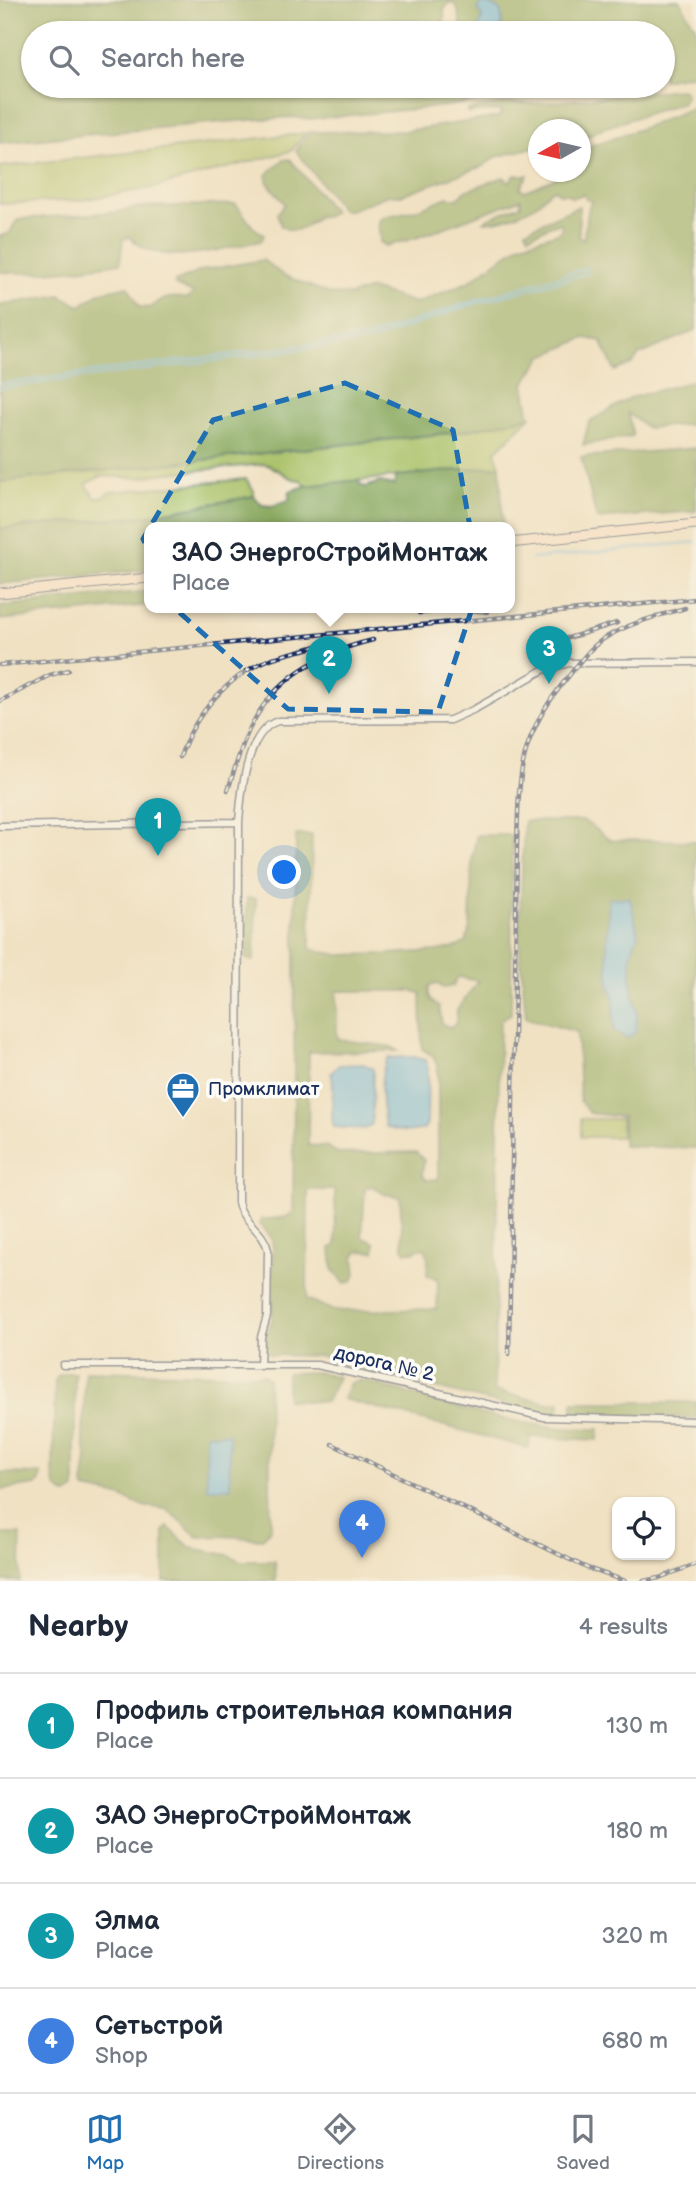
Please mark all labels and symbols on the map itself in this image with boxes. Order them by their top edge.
north arrow [528,119,591,182]
pin: 3 [526,626,572,684]
pin: 2 [306,636,352,694]
pin: 1 [135,798,181,856]
your location [267,855,301,889]
office icon: Промклимат [164,1070,202,1119]
place label: Промклимат [208,1078,320,1101]
street label: дорога № 2 [332,1341,437,1387]
pin: 4 [339,1500,385,1558]

